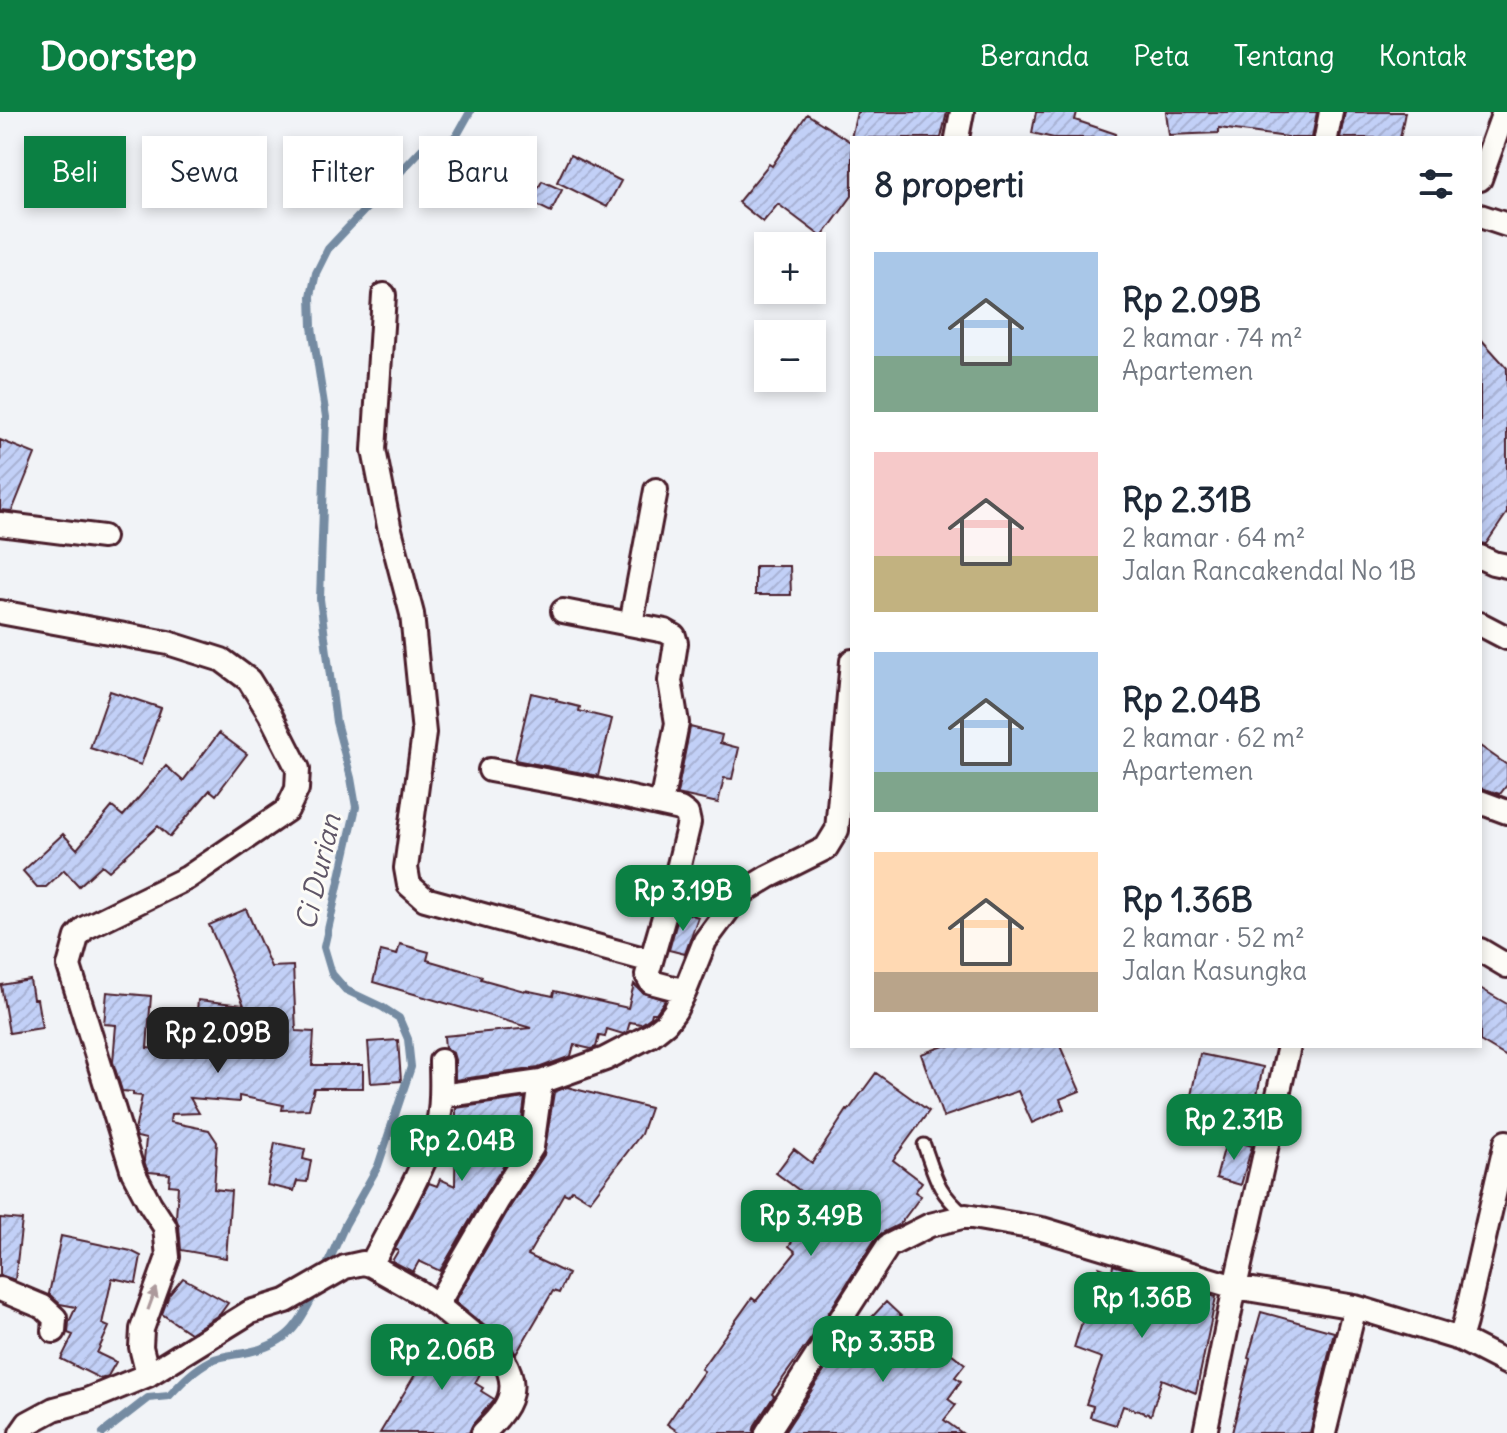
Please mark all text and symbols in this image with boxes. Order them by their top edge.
text: Doorstep [40,33,197,80]
text: Beranda [980,38,1089,74]
text: Peta [1133,38,1190,74]
text: Tentang [1234,38,1335,74]
text: Kontak [1379,38,1467,74]
chip: Beli [24,136,126,208]
chip: Sewa [142,136,267,208]
chip: Filter [283,136,403,208]
chip: Baru [419,136,537,208]
icon: filters [1414,162,1458,206]
text: 8 properti [874,163,1024,206]
map controls [754,232,826,392]
button: + [754,232,826,304]
text: Rp 2.09B [1122,278,1261,321]
icon: home [938,284,1034,380]
button: − [754,320,826,392]
text: 2 kamar · 74 m² [1122,321,1303,354]
text: Apartemen [1122,354,1253,387]
text: Rp 2.31B [1122,478,1251,521]
icon: home [938,484,1034,580]
text: 2 kamar · 64 m² [1122,521,1306,554]
text: Jalan Rancakendal No 1B [1122,554,1416,587]
text: Rp 2.04B [1122,678,1261,721]
icon: home [938,684,1034,780]
text: 2 kamar · 62 m² [1122,721,1305,754]
text: Apartemen [1122,754,1253,787]
water label: Ci Durian [287,810,349,933]
pin: Rp 3.19B [600,865,766,933]
text: Rp 3.19B [634,874,732,907]
text: Rp 1.36B [1122,878,1253,921]
icon: home [938,884,1034,980]
text: 2 kamar · 52 m² [1122,921,1305,954]
text: Jalan Kasungka [1122,954,1307,987]
pin: Rp 2.09B [135,1007,301,1075]
text: Rp 2.09B [165,1016,271,1049]
pin: Rp 2.31B [1151,1094,1317,1162]
text: Rp 2.31B [1184,1103,1284,1136]
pin: Rp 2.04B [379,1115,545,1183]
text: Rp 2.04B [409,1124,515,1157]
pin: Rp 3.49B [728,1190,894,1258]
text: Rp 3.49B [759,1199,863,1232]
pin: Rp 1.36B [1059,1272,1225,1340]
text: Rp 1.36B [1092,1281,1192,1314]
one-way arrow [147,1287,159,1311]
pin: Rp 3.35B [800,1316,966,1384]
pin: Rp 2.06B [359,1324,525,1392]
text: Rp 3.35B [831,1325,935,1358]
text: Rp 2.06B [389,1333,495,1366]

